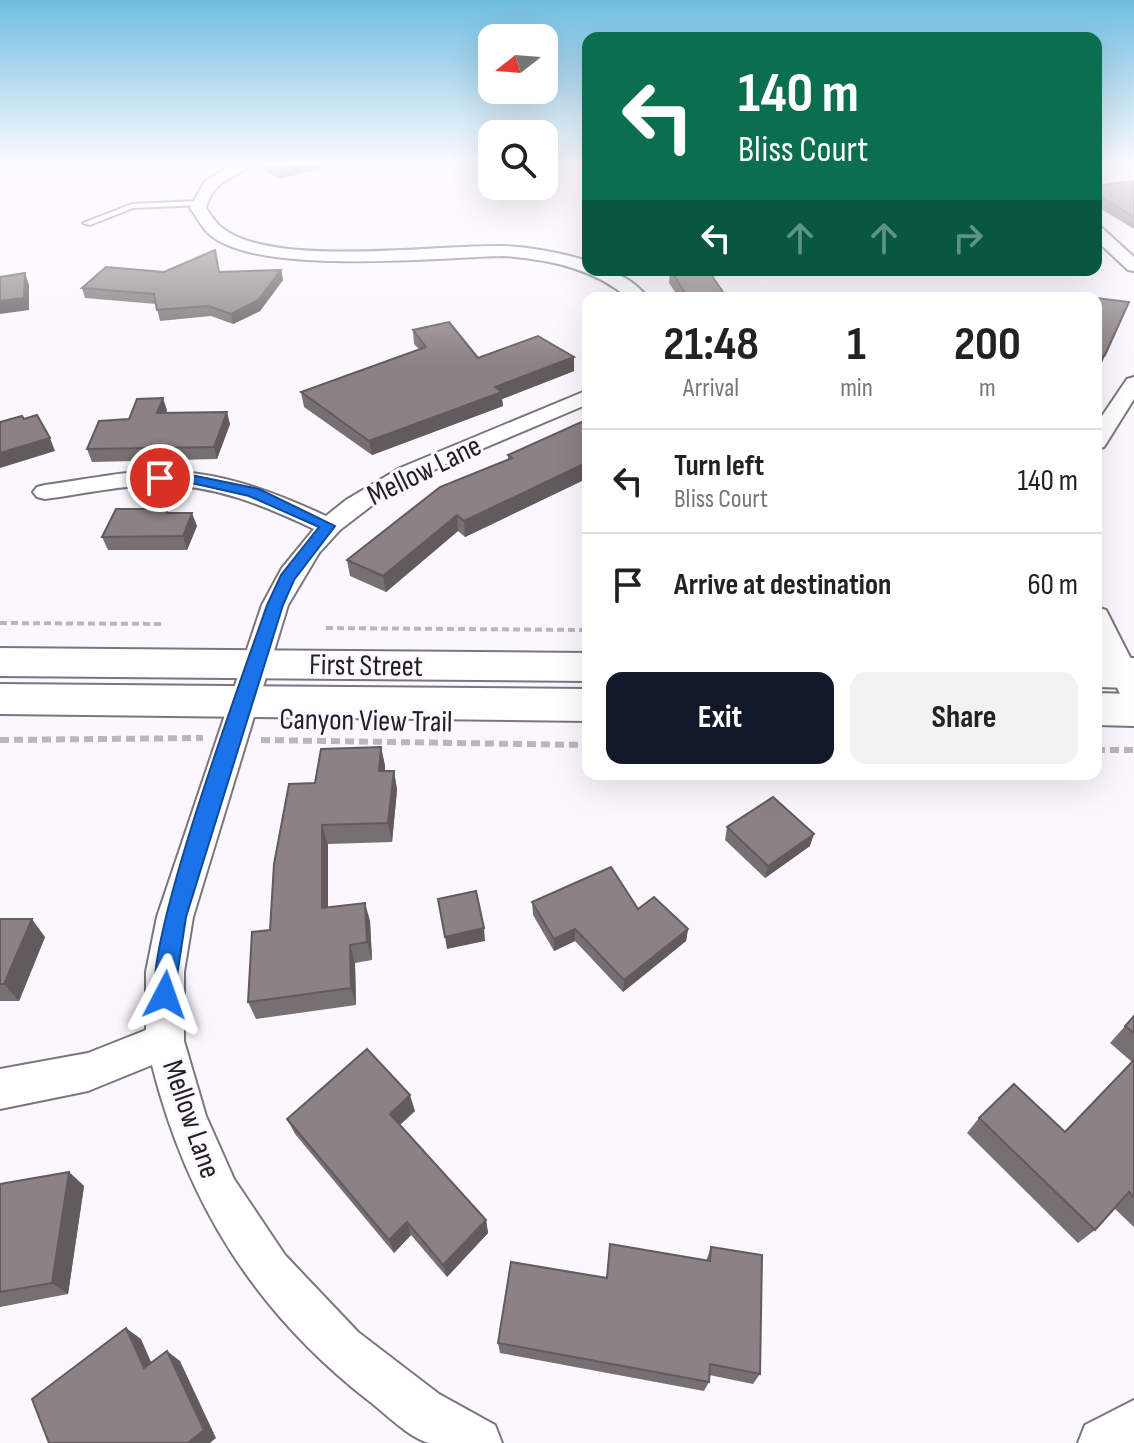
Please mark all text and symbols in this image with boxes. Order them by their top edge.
north arrow [478,24,558,104]
map controls [478,24,558,200]
text: 140 m [738,61,859,128]
icon: left [606,64,710,168]
button: search [478,120,558,200]
text: Bliss Court [738,129,868,172]
icon: left [694,216,738,260]
icon: ahead [778,216,822,260]
icon: ahead [862,216,906,260]
icon: right [946,216,990,260]
text: 21:48 [663,316,759,373]
text: 1 [847,316,866,373]
text: 200 [954,316,1021,373]
text: Arrival [683,373,739,404]
text: min [840,373,873,404]
text: m [979,373,996,404]
street label: Mellow Lane [361,428,487,514]
pin [126,444,194,512]
text: Turn left [674,448,764,484]
icon: arrive [138,456,182,500]
icon: left [606,459,650,503]
text: 140 m [1018,463,1078,499]
text: Bliss Court [674,484,768,515]
icon: arrive [606,563,650,607]
text: Arrive at destination [674,567,891,603]
text: 60 m [1027,567,1078,603]
street label: First Street [309,647,423,685]
button: Exit [606,672,834,764]
button: Share [850,672,1078,764]
street label: Canyon View Trail [279,701,453,741]
position arrow [123,953,207,1037]
street label: Mellow Lane [154,1056,228,1183]

